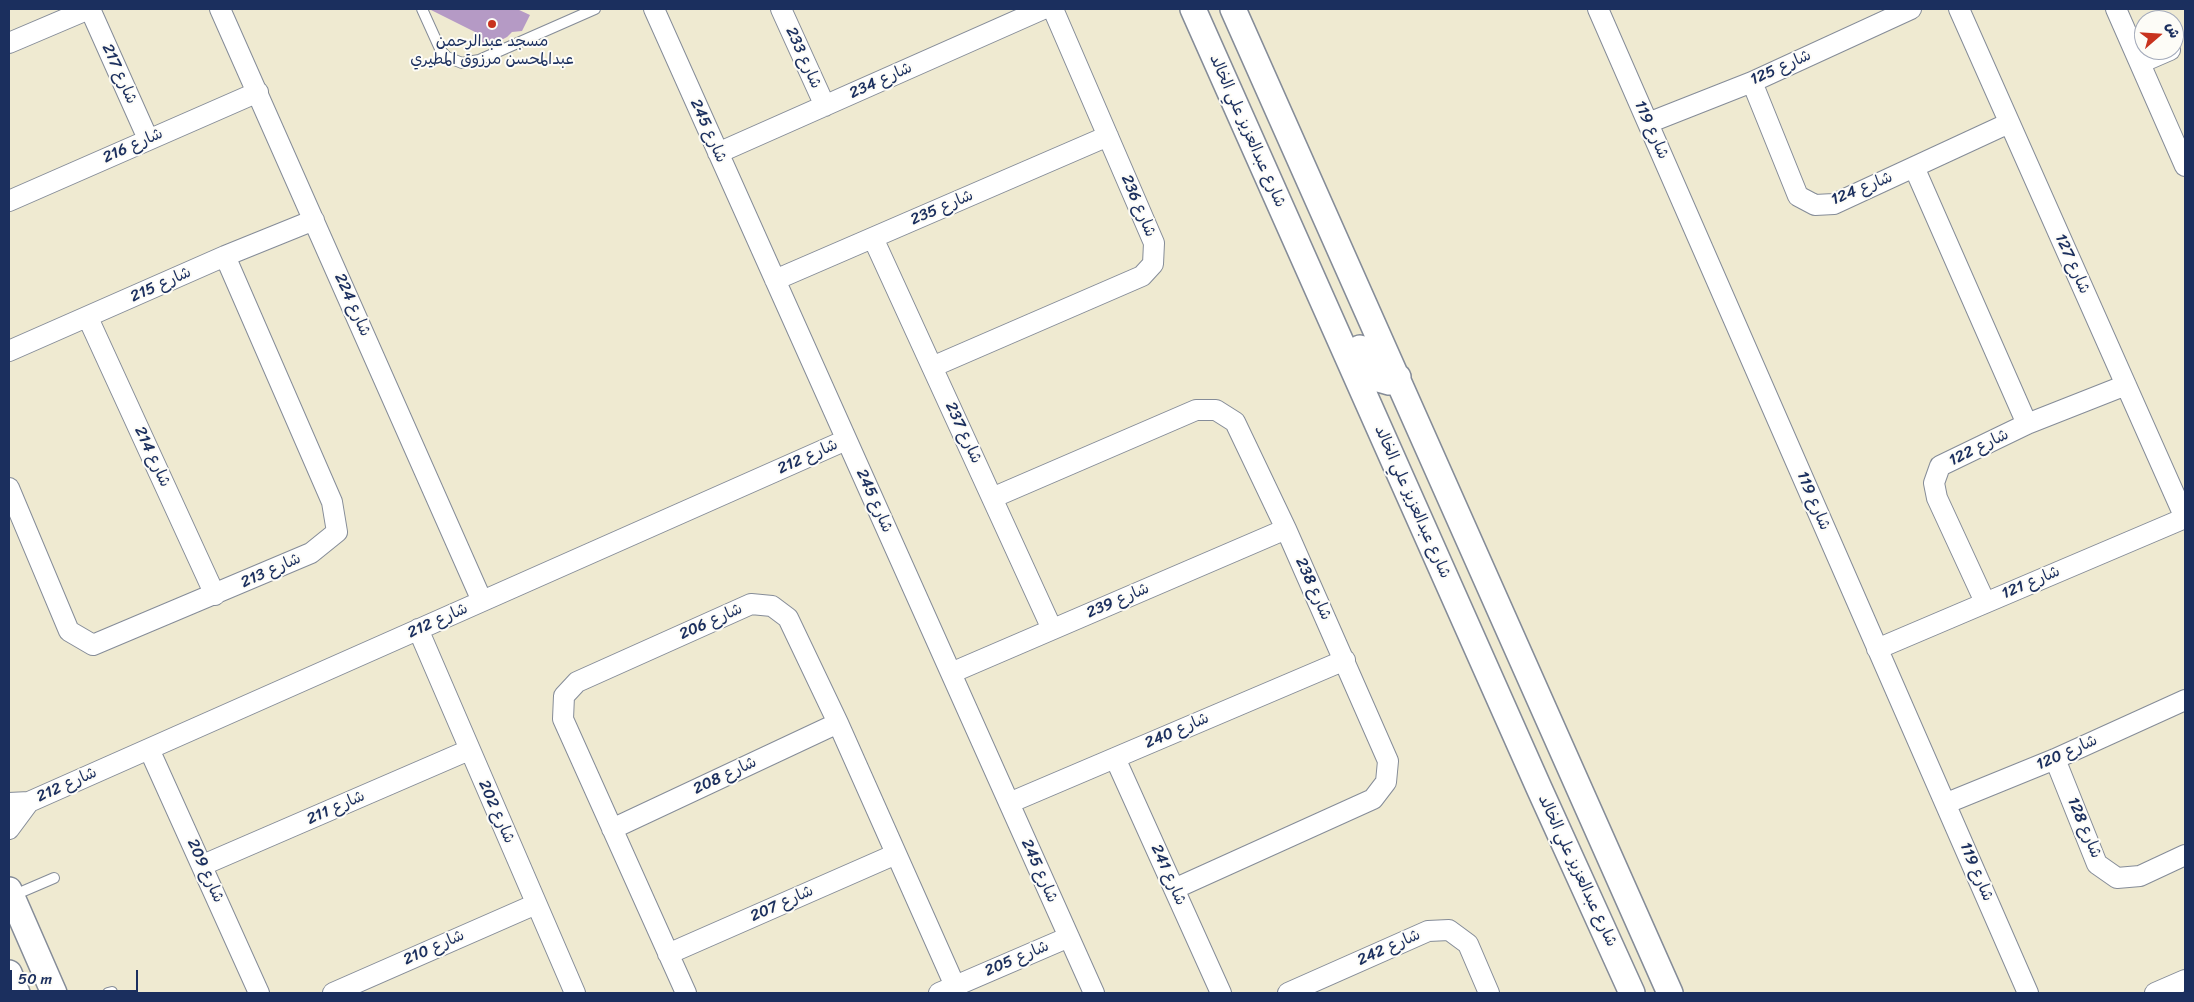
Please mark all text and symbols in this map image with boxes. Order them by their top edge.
north arrow [2134,10,2184,60]
marker: مسجد عبدالرحمن عبدالمحسن مرزوق المطيري [486,18,498,30]
text: ش [2158,19,2187,42]
street label: شارع 233 [781,24,825,92]
place label: مسجد عبدالرحمن عبدالمحسن مرزوق المطيري [410,32,574,70]
street label: شارع 217 [97,41,141,107]
street label: شارع 125 [1748,46,1814,90]
street label: شارع عبدالعزيز علي الخالد [1205,51,1289,211]
street label: شارع 234 [847,59,915,103]
street label: شارع 245 [685,96,731,166]
street label: شارع 119 [1630,98,1672,162]
street label: شارع 216 [100,124,166,168]
street label: شارع 124 [1828,168,1896,210]
street label: شارع 236 [1116,172,1160,240]
street label: شارع 235 [908,186,976,230]
street label: شارع 127 [2050,231,2094,297]
street label: شارع 215 [128,263,194,307]
street label: شارع 224 [330,270,374,340]
street label: شارع 237 [940,399,986,467]
street label: شارع عبدالعزيز علي الخالد [1370,422,1454,582]
street label: شارع 214 [130,424,174,490]
street label: شارع 122 [1946,425,2012,471]
street label: شارع 212 [775,435,841,479]
street label: شارع 245 [851,466,897,536]
street label: شارع 119 [1792,469,1834,533]
street label: شارع 213 [238,549,304,593]
street label: شارع 238 [1291,555,1335,623]
street label: شارع 121 [1999,562,2063,604]
street label: شارع 239 [1084,579,1152,623]
street label: شارع 212 [405,599,471,643]
street label: شارع 206 [676,600,746,644]
street label: شارع 240 [1142,709,1212,753]
street label: شارع 120 [2033,731,2101,775]
street label: شارع 208 [690,753,760,799]
street label: شارع 212 [34,763,100,807]
street label: شارع 202 [474,777,518,847]
street label: شارع 211 [304,787,368,829]
street label: شارع عبدالعزيز علي الخالد [1533,792,1621,950]
street label: شارع 128 [2063,795,2105,861]
street label: شارع 209 [182,836,228,906]
street label: شارع 245 [1016,836,1062,906]
street label: شارع 119 [1955,840,1997,904]
street label: شارع 241 [1146,841,1190,909]
street label: شارع 207 [747,882,817,926]
street label: شارع 210 [400,926,468,970]
street label: شارع 242 [1354,926,1424,970]
street label: شارع 205 [982,937,1052,981]
scale bar [12,960,140,992]
text: 50 m [18,966,52,992]

